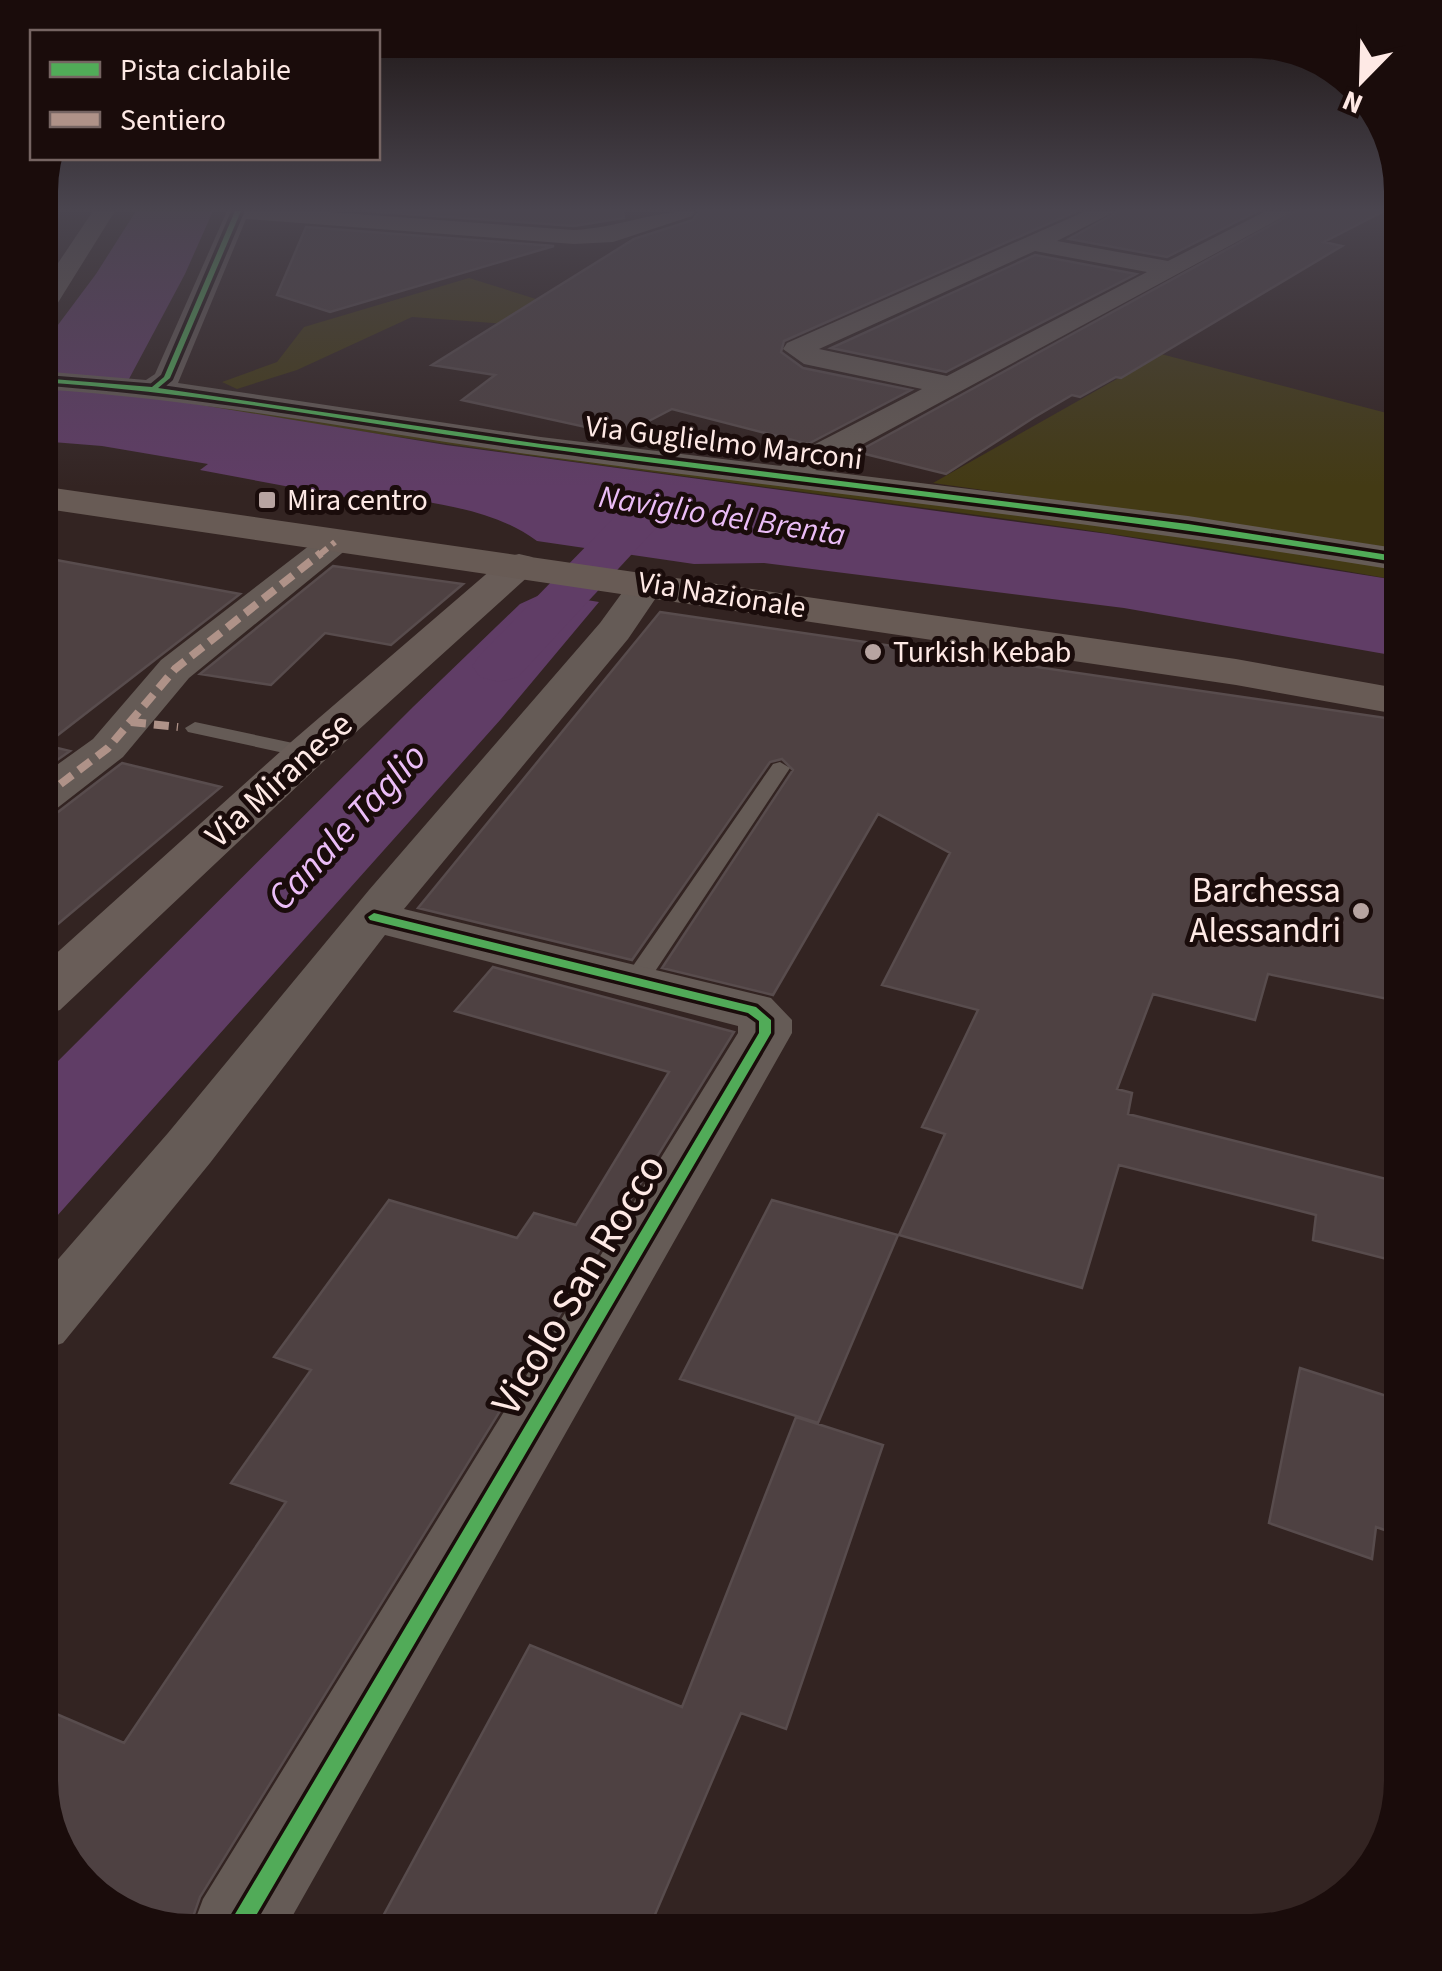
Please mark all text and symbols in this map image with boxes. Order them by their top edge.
legend [30,30,380,160]
north arrow [1312,30,1412,130]
text: Pista ciclabile [120,49,291,92]
text: N [1336,80,1369,124]
text: Sentiero [120,99,226,142]
street label: Via Guglielmo Marconi [583,405,865,481]
water label: Naviglio del Brenta [595,474,849,558]
place label: Mira centro [287,479,428,522]
marker: Mira centro [256,489,278,511]
street label: Via Nazionale [635,561,809,629]
place label: Turkish Kebab [893,631,1071,674]
marker: Turkish Kebab [862,641,884,663]
street label: Via Miranese [194,700,364,860]
water label: Canale Taglio [255,731,439,923]
place label: Barchessa Alessandri [1189,866,1341,956]
marker: Barchessa Alessandri [1350,900,1372,922]
street label: Vicolo San Rocco [477,1143,681,1427]

